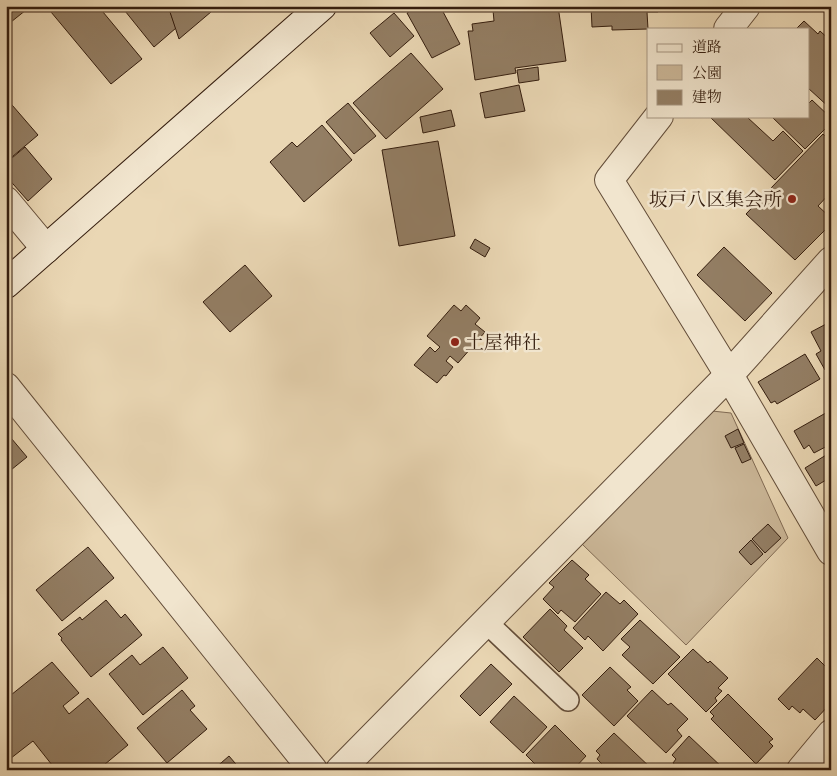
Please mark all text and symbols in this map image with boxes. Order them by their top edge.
legend [647,28,810,118]
text: 道路 [692,38,722,56]
text: 公園 [692,64,722,82]
text: 建物 [692,88,722,106]
place label: 坂戸八区集会所 [649,188,782,211]
marker: 坂戸八区集会所 [786,193,798,205]
place label: 土屋神社 [465,331,541,354]
marker: 土屋神社 [449,336,461,348]

